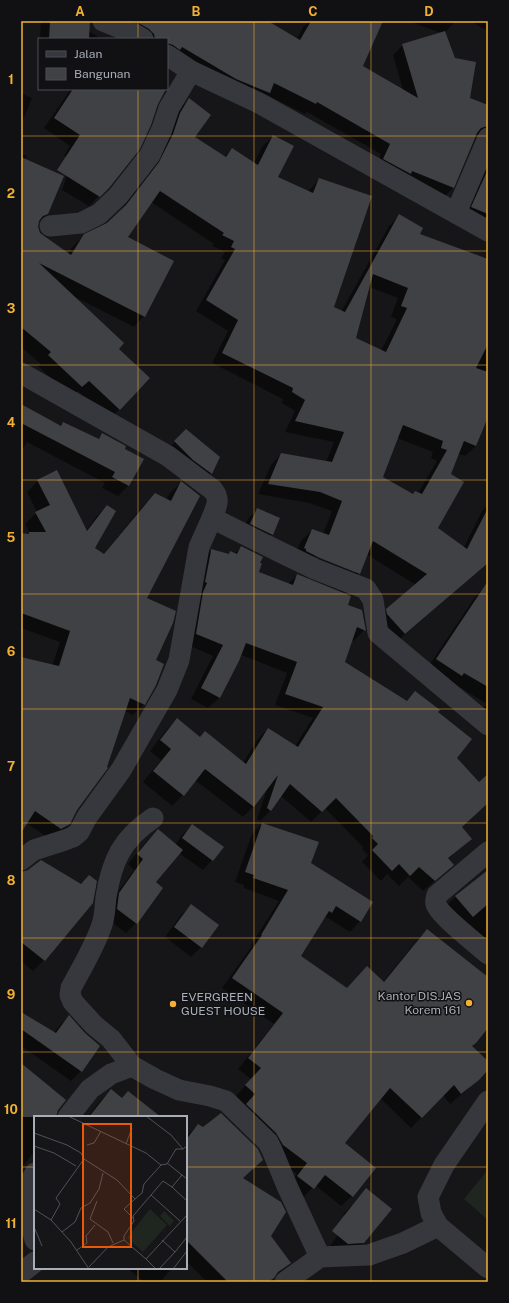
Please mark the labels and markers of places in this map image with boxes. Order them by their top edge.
place label: Kantor DIS.JAS Korem 161 [378,989,461,1017]
place label: EVERGREEN GUEST HOUSE [181,990,265,1018]
marker: Kantor DIS.JAS Korem 161 [464,998,474,1008]
marker: EVERGREEN GUEST HOUSE [168,999,178,1009]

